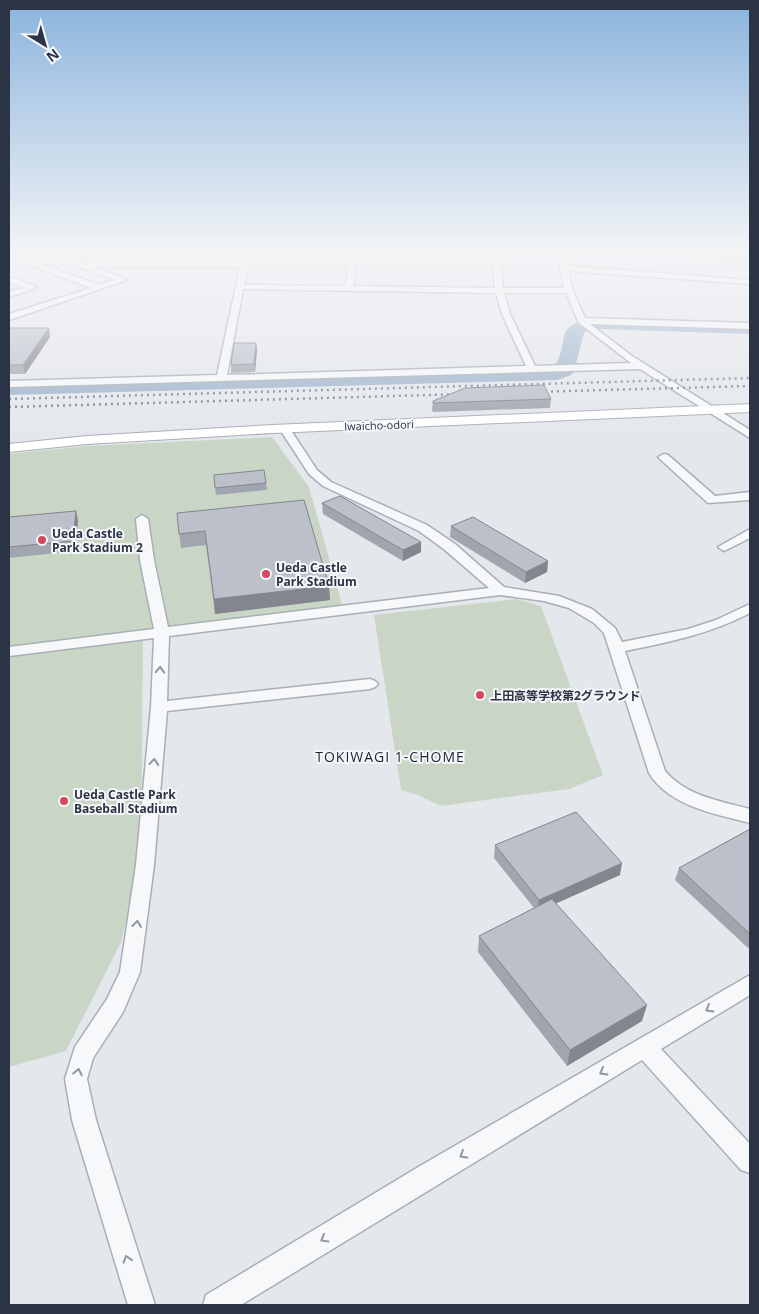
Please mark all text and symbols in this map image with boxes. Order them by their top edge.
north arrow [20,20,70,70]
text: N [43,45,63,67]
street label: Iwaicho-odori [344,416,414,434]
place label: Ueda Castle Park Stadium 2 [52,525,143,556]
marker: Ueda Castle Park Stadium 2 [36,534,48,546]
place label: Ueda Castle Park Stadium [276,559,357,590]
marker: Ueda Castle Park Stadium [260,568,272,580]
one-way arrow [155,665,166,673]
place label: 上田高等学校第2グラウンド [490,687,641,704]
marker: 上田高等学校第2グラウンド [474,689,486,701]
district label: TOKIWAGI 1-CHOME [315,747,465,766]
one-way arrow [148,758,159,766]
place label: Ueda Castle Park Baseball Stadium [74,786,178,817]
marker: Ueda Castle Park Baseball Stadium [58,795,70,807]
one-way arrow [131,919,142,927]
one-way arrow [705,1002,714,1012]
one-way arrow [600,1066,609,1076]
one-way arrow [73,1068,83,1077]
one-way arrow [459,1148,468,1158]
one-way arrow [321,1233,330,1242]
one-way arrow [122,1255,132,1263]

